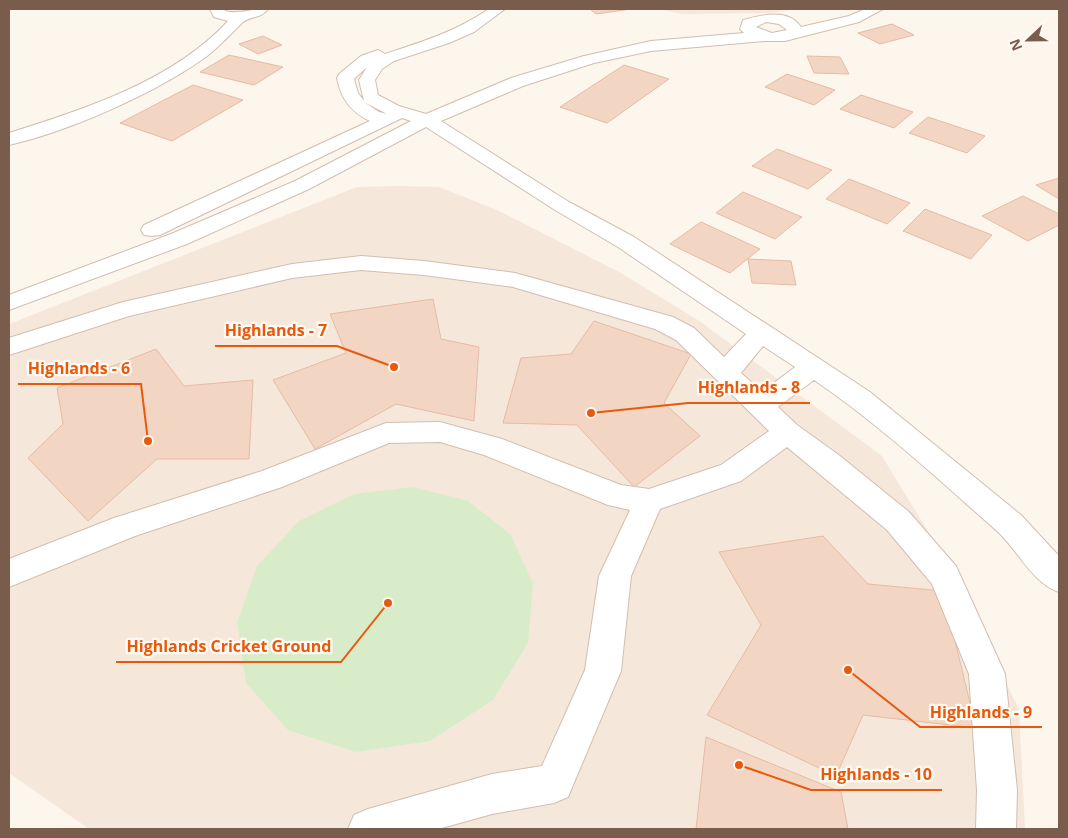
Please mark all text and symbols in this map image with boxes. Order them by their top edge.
north arrow [1003,15,1053,65]
text: N [1005,36,1026,54]
callout: Highlands - 7 [215,315,337,346]
text: Highlands - 7 [225,319,327,341]
callout: Highlands - 6 [18,353,141,384]
text: Highlands - 6 [28,357,130,379]
callout: Highlands - 8 [688,372,810,403]
text: Highlands - 8 [698,376,800,398]
callout: Highlands Cricket Ground [116,631,341,662]
text: Highlands Cricket Ground [127,635,331,657]
callout: Highlands - 9 [920,696,1042,727]
text: Highlands - 9 [930,701,1032,723]
callout: Highlands - 10 [811,759,942,790]
text: Highlands - 10 [820,763,932,785]

